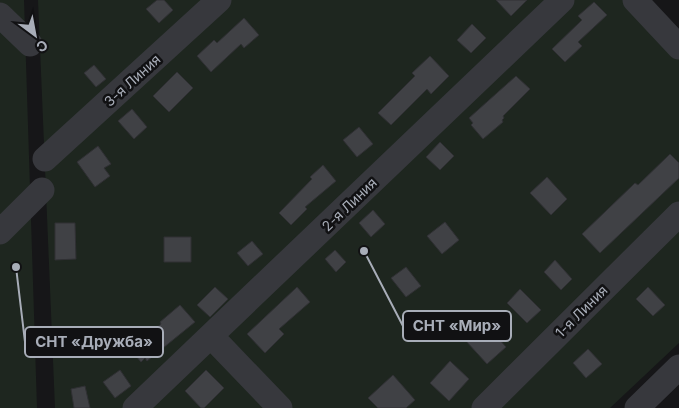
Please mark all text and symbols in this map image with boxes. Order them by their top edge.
north arrow [10,10,60,60]
text: С [33,36,51,56]
street label: 3-я Линия [100,50,164,110]
street label: 2-я Линия [318,174,380,234]
street label: 1-я Линия [551,281,611,341]
callout: СНТ «Мир» [403,311,511,341]
text: СНТ «Мир» [413,316,501,335]
callout: СНТ «Дружба» [25,327,163,357]
text: СНТ «Дружба» [35,332,153,351]

